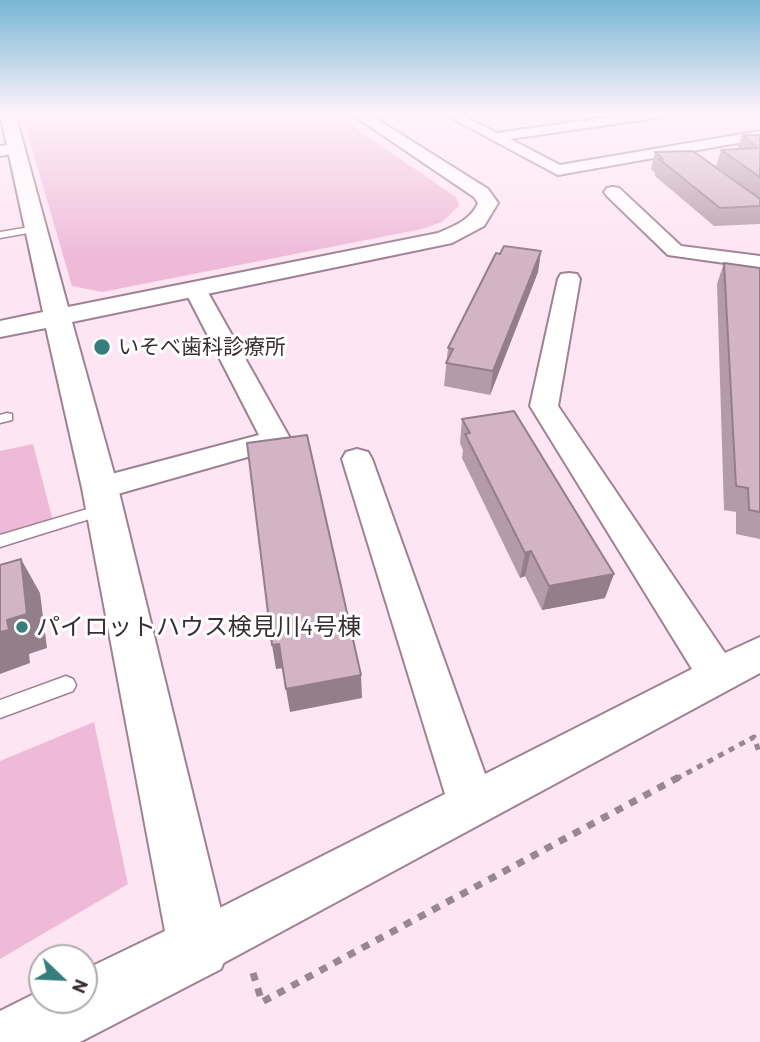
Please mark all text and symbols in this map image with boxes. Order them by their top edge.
place label: いそべ歯科診療所 [118,334,286,360]
marker: いそべ歯科診療所 [92,337,112,357]
place label: パイロットハウス検見川4号棟 [36,613,361,641]
marker: パイロットハウス検見川4号棟 [14,619,30,635]
north arrow [28,944,98,1014]
text: N [68,976,94,997]

